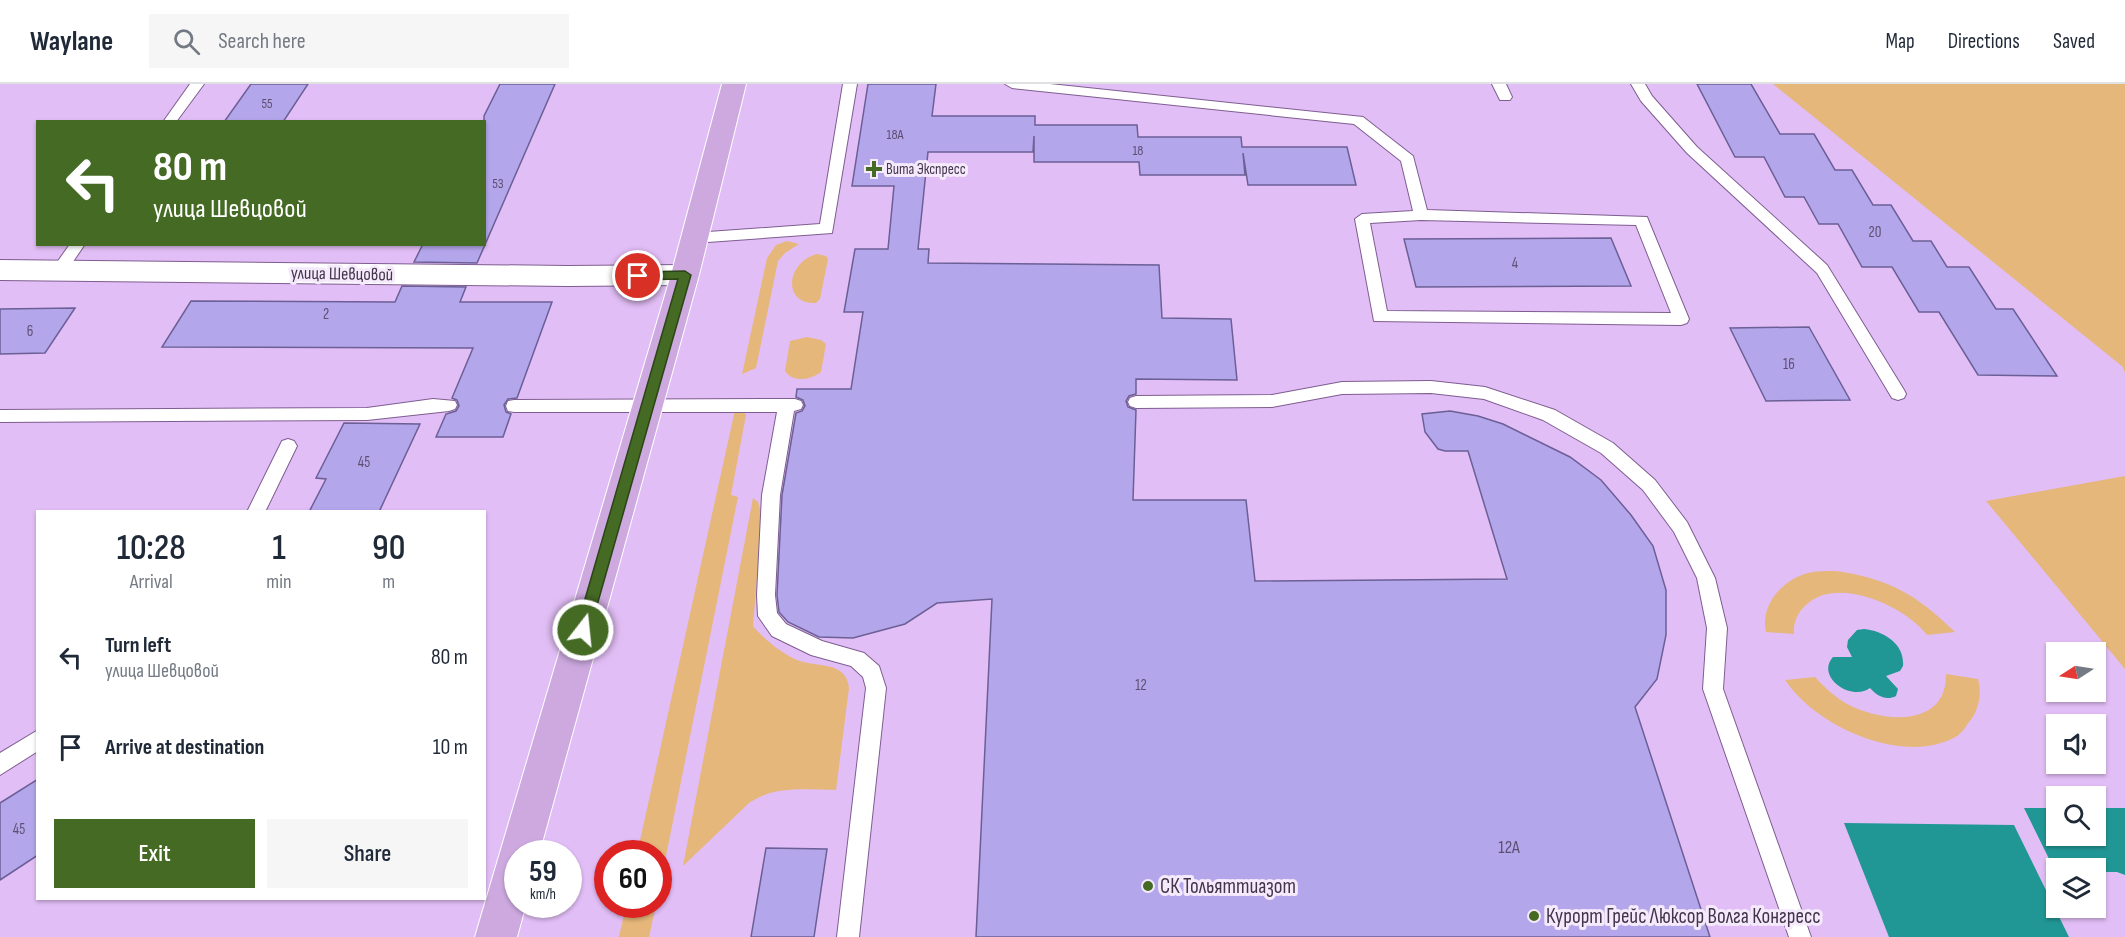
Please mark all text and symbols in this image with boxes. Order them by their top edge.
search box [149,14,569,68]
text: Waylane [30,25,113,58]
icon: search [170,25,203,58]
text: Search here [218,28,306,55]
text: Map [1885,29,1915,54]
text: Directions [1948,29,2020,54]
text: Saved [2053,29,2095,54]
house number: 55 [261,95,273,112]
house number: 18А [886,126,905,143]
text: 80 m [153,142,227,193]
house number: 18 [1132,142,1144,159]
icon: left [54,144,132,222]
place label: Вита Экспресс [886,160,966,179]
marker: Вита Экспресс [867,162,881,176]
house number: 53 [492,175,504,192]
text: улица Шевцовой [153,193,307,225]
house number: 20 [1869,223,1881,242]
pin [612,250,663,301]
house number: 4 [1512,254,1518,273]
icon: arrive [621,259,654,292]
street label: улица Шевцовой [291,263,393,285]
house number: 2 [323,305,329,324]
house number: 6 [27,322,33,341]
house number: 16 [1783,355,1795,374]
house number: 45 [358,453,370,472]
text: 10:28 [117,527,186,570]
text: 1 [272,527,286,570]
text: 90 [372,527,405,570]
text: Arrival [130,570,173,594]
text: min [266,570,291,594]
text: m [382,570,395,594]
position arrow [551,598,615,662]
text: Turn left [105,632,171,659]
icon: left [54,641,87,674]
north arrow [2046,642,2106,702]
map controls [2046,642,2106,918]
text: 80 m [431,644,468,671]
text: улица Шевцовой [105,659,219,683]
house number: 12 [1135,676,1147,695]
button: sound [2046,714,2106,774]
icon: arrive [54,731,87,764]
text: Arrive at destination [105,734,264,761]
text: 10 m [433,734,468,761]
button: search [2046,786,2106,846]
button: Exit [54,819,255,888]
button: Share [267,819,468,888]
house number: 45 [13,820,25,839]
house number: 12А [1498,837,1520,858]
speed limit sign: 60 [594,840,672,918]
text: 59 [529,854,557,890]
button: layers [2046,858,2106,918]
place label: СК Тольяттиазот [1160,874,1296,899]
marker: СК Тольяттиазот [1141,879,1155,893]
text: km/h [530,885,556,904]
place label: Курорт Грейс Люксор Волга Конгресс [1546,904,1821,929]
marker: Курорт Грейс Люксор Волга Конгресс [1527,909,1541,923]

